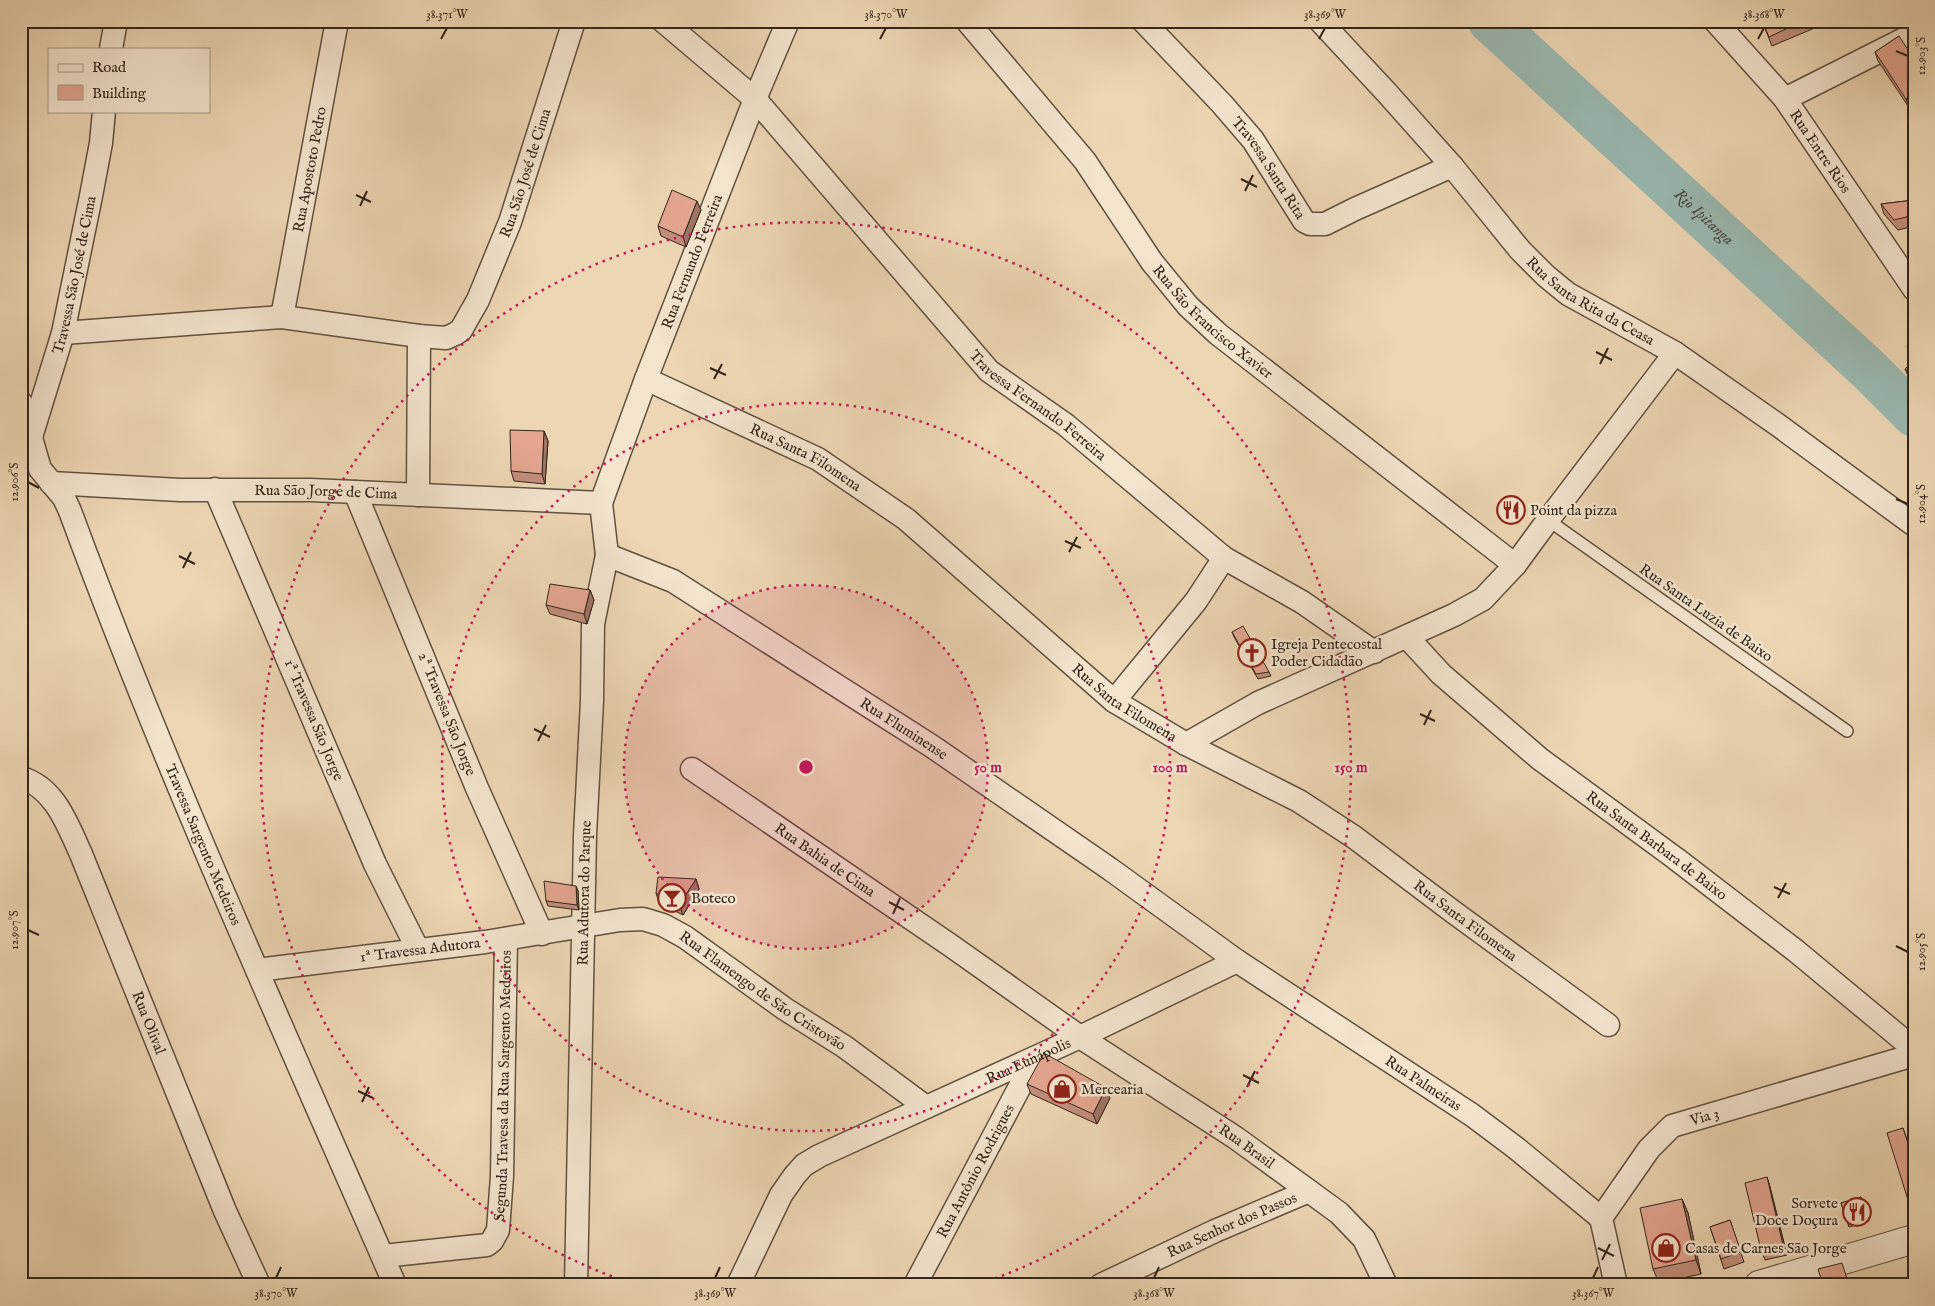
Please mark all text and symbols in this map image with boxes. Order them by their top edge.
text: 38.371°W [426,7,468,22]
text: 38.370°W [865,7,908,22]
text: 38.369°W [1304,7,1346,22]
text: 38.368°W [1743,7,1785,22]
text: 12.903°S [1914,37,1929,75]
legend [48,48,210,112]
text: Road [92,58,127,77]
text: Building [92,84,147,103]
street label: Rua Apostoto Pedro [288,105,330,234]
street label: Rua São José de Cima [495,106,555,241]
street label: Rua Entre Rios [1785,106,1856,197]
street label: Travessa Santa Rita [1228,113,1310,223]
water label: Rio Ipitanga [1669,185,1737,250]
street label: Rua Fernando Ferreira [657,191,727,332]
street label: Travessa São José de Cima [48,194,100,356]
street label: Rua Santa Rita da Ceasa [1522,252,1658,350]
street label: Rua São Francisco Xavier [1149,261,1277,383]
street label: Travessa Fernando Ferreira [965,346,1111,465]
street label: Rua Santa Filomena [747,419,866,496]
text: 12.906°S [7,463,22,501]
street label: Rua São Jorge de Cima [254,480,398,503]
text: 12.904°S [1914,484,1929,524]
restaurant icon: Point da pizza [1496,495,1526,525]
place label: Point da pizza [1530,501,1618,520]
street label: Rua Santa Luzia de Baixo [1635,560,1777,666]
place label: Igreja Pentecostal Poder Cidadão [1271,635,1383,671]
church icon: Igreja Pentecostal Poder Cidadão [1237,638,1267,668]
street label: 2ª Travessa São Jorge [414,650,480,778]
street label: 1ª Travessa São Jorge [280,657,348,784]
street label: Rua Santa Filomena [1068,659,1181,746]
street label: Rua Fluminense [856,693,952,764]
centre of rings [797,758,815,776]
text: 50 m [974,758,1002,777]
text: 100 m [1152,758,1188,777]
text: 150 m [1334,758,1368,777]
street label: Travessa Sargento Medeiros [161,761,246,928]
street label: Rua Santa Barbara de Baixo [1582,787,1731,904]
street label: Rua Bahia de Cima [771,819,880,901]
street label: Rua Adutora do Parque [573,820,595,966]
street label: Rua Santa Filomena [1410,876,1522,965]
bar icon: Boteco [657,883,687,913]
place label: Boteco [691,889,736,908]
text: 12.907°S [7,910,22,950]
street label: Rua Flamengo de São Cristovão [676,927,850,1055]
street label: 1ª Travessa Adutora [359,933,482,967]
text: 12.905°S [1914,933,1929,971]
street label: Segunda Travesa da Rua Sargento Medeiros [489,950,515,1222]
street label: Rua Olival [128,988,171,1058]
street label: Rua Eunápolis [983,1033,1074,1088]
street label: Rua Palmeiras [1381,1051,1465,1115]
shop icon: Mercearia [1047,1074,1077,1104]
place label: Mercearia [1081,1080,1144,1099]
street label: Rua Antônio Rodrigues [932,1101,1018,1241]
street label: Via 3 [1687,1103,1721,1130]
street label: Rua Brasil [1215,1120,1279,1173]
street label: Rua Senhor dos Passos [1164,1188,1300,1262]
place label: Sorvete Doce Doçura [1755,1194,1839,1230]
restaurant icon: Sorvete Doce Doçura [1842,1197,1872,1227]
shop icon: Casas de Carnes São Jorge [1651,1233,1681,1263]
place label: Casas de Carnes São Jorge [1685,1239,1847,1258]
text: 38.370°W [255,1286,298,1301]
text: 38.369°W [694,1286,736,1301]
text: 38.368°W [1133,1286,1175,1301]
text: 38.367°W [1572,1286,1615,1301]

